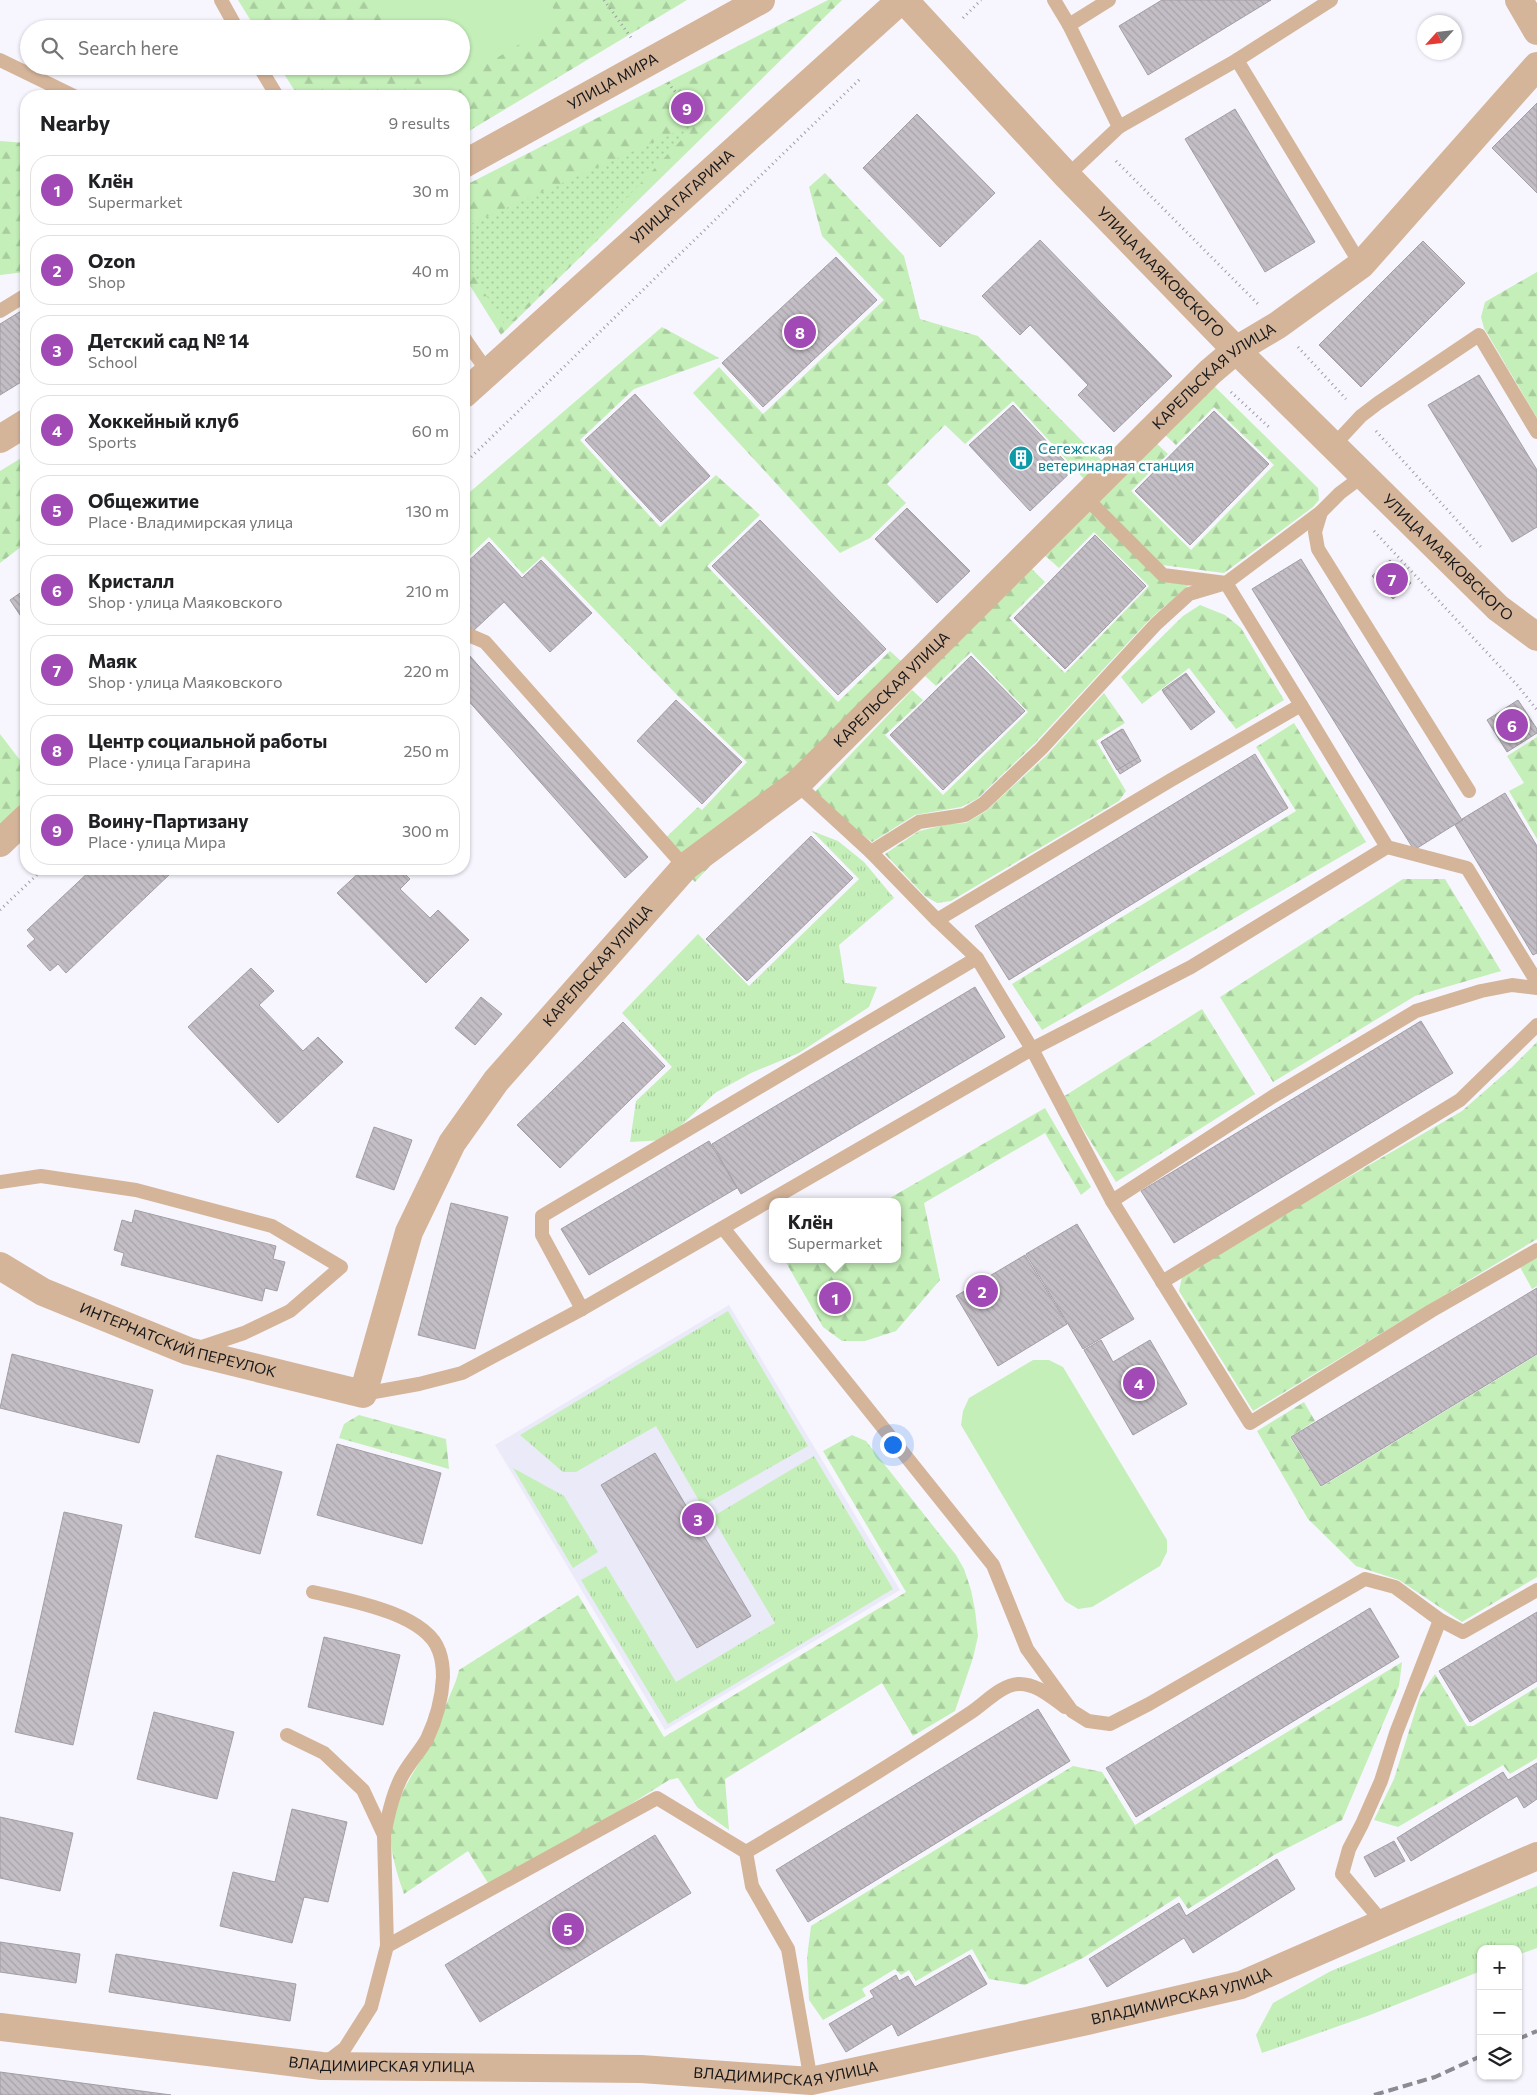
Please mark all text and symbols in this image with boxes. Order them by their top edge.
north arrow [1417,15,1462,60]
search box [20,20,470,75]
icon: search [38,34,66,62]
text: Search here [78,36,178,59]
street label: УЛИЦА МИРА [564,49,661,113]
pin: 9 [671,89,703,127]
text: Nearby [40,110,110,135]
text: 9 results [389,113,450,132]
street label: УЛИЦА ГАГАРИНА [626,145,737,248]
text: Клён [88,169,134,192]
text: 1 [53,181,61,200]
text: 30 m [412,181,449,200]
text: Supermarket [88,192,183,211]
street label: УЛИЦА МАЯКОВСКОГО [1094,203,1228,340]
text: Ozon [88,249,136,272]
text: 2 [52,261,62,280]
text: 40 m [412,261,449,280]
text: Shop [88,272,126,291]
pin: 8 [784,313,816,351]
street label: КАРЕЛЬСКАЯ УЛИЦА [1148,319,1278,433]
text: Детский сад № 14 [88,329,249,352]
text: 3 [52,341,62,360]
text: 50 m [412,341,449,360]
text: School [88,352,138,371]
text: Хоккейный клуб [88,409,239,432]
text: 4 [52,421,62,440]
text: 60 m [412,421,449,440]
text: Sports [88,432,137,451]
place label: Сегежская ветеринарная станция [1038,439,1194,474]
building icon: Сегежская ветеринарная станция [1008,445,1034,471]
text: Общежитие [88,489,199,512]
street label: УЛИЦА МАЯКОВСКОГО [1379,490,1517,624]
text: 5 [52,501,62,520]
text: 130 m [406,501,449,520]
text: Place · Владимирская улица [88,512,293,531]
pin: 7 [1376,560,1408,598]
text: Кристалл [88,569,174,592]
text: 6 [52,581,62,600]
text: 210 m [406,581,449,600]
text: Shop · улица Маяковского [88,592,283,611]
street label: КАРЕЛЬСКАЯ УЛИЦА [829,627,953,750]
text: Маяк [88,649,137,672]
text: 7 [53,661,61,680]
text: 220 m [404,661,449,680]
text: Shop · улица Маяковского [88,672,283,691]
pin: 6 [1496,706,1528,744]
text: Центр социальной работы [88,729,327,752]
text: 8 [52,741,62,760]
text: 250 m [403,741,449,760]
text: Place · улица Гагарина [88,752,251,771]
text: Воину-Партизану [88,809,249,832]
text: 9 [52,821,62,840]
text: 300 m [402,821,449,840]
text: Place · улица Мира [88,832,226,851]
street label: КАРЕЛЬСКАЯ УЛИЦА [539,901,655,1030]
popup [769,1198,901,1263]
text: Клён [788,1210,833,1233]
text: Supermarket [788,1233,882,1252]
pin: 2 [966,1272,998,1310]
pin: 1 [819,1279,851,1317]
street label: ИНТЕРНАТСКИЙ ПЕРЕУЛОК [77,1298,278,1380]
pin: 4 [1123,1364,1155,1402]
your location [880,1432,906,1458]
pin: 3 [682,1500,714,1538]
pin: 5 [552,1910,584,1948]
map controls [1477,1945,1522,2080]
button: + [1477,1945,1522,1990]
street label: ВЛАДИМИРСКАЯ УЛИЦА [1089,1963,1274,2028]
button: − [1477,1990,1522,2035]
button: layers [1477,2035,1522,2080]
street label: ВЛАДИМИРСКАЯ УЛИЦА [288,2052,475,2075]
street label: ВЛАДИМИРСКАЯ УЛИЦА [693,2057,880,2089]

